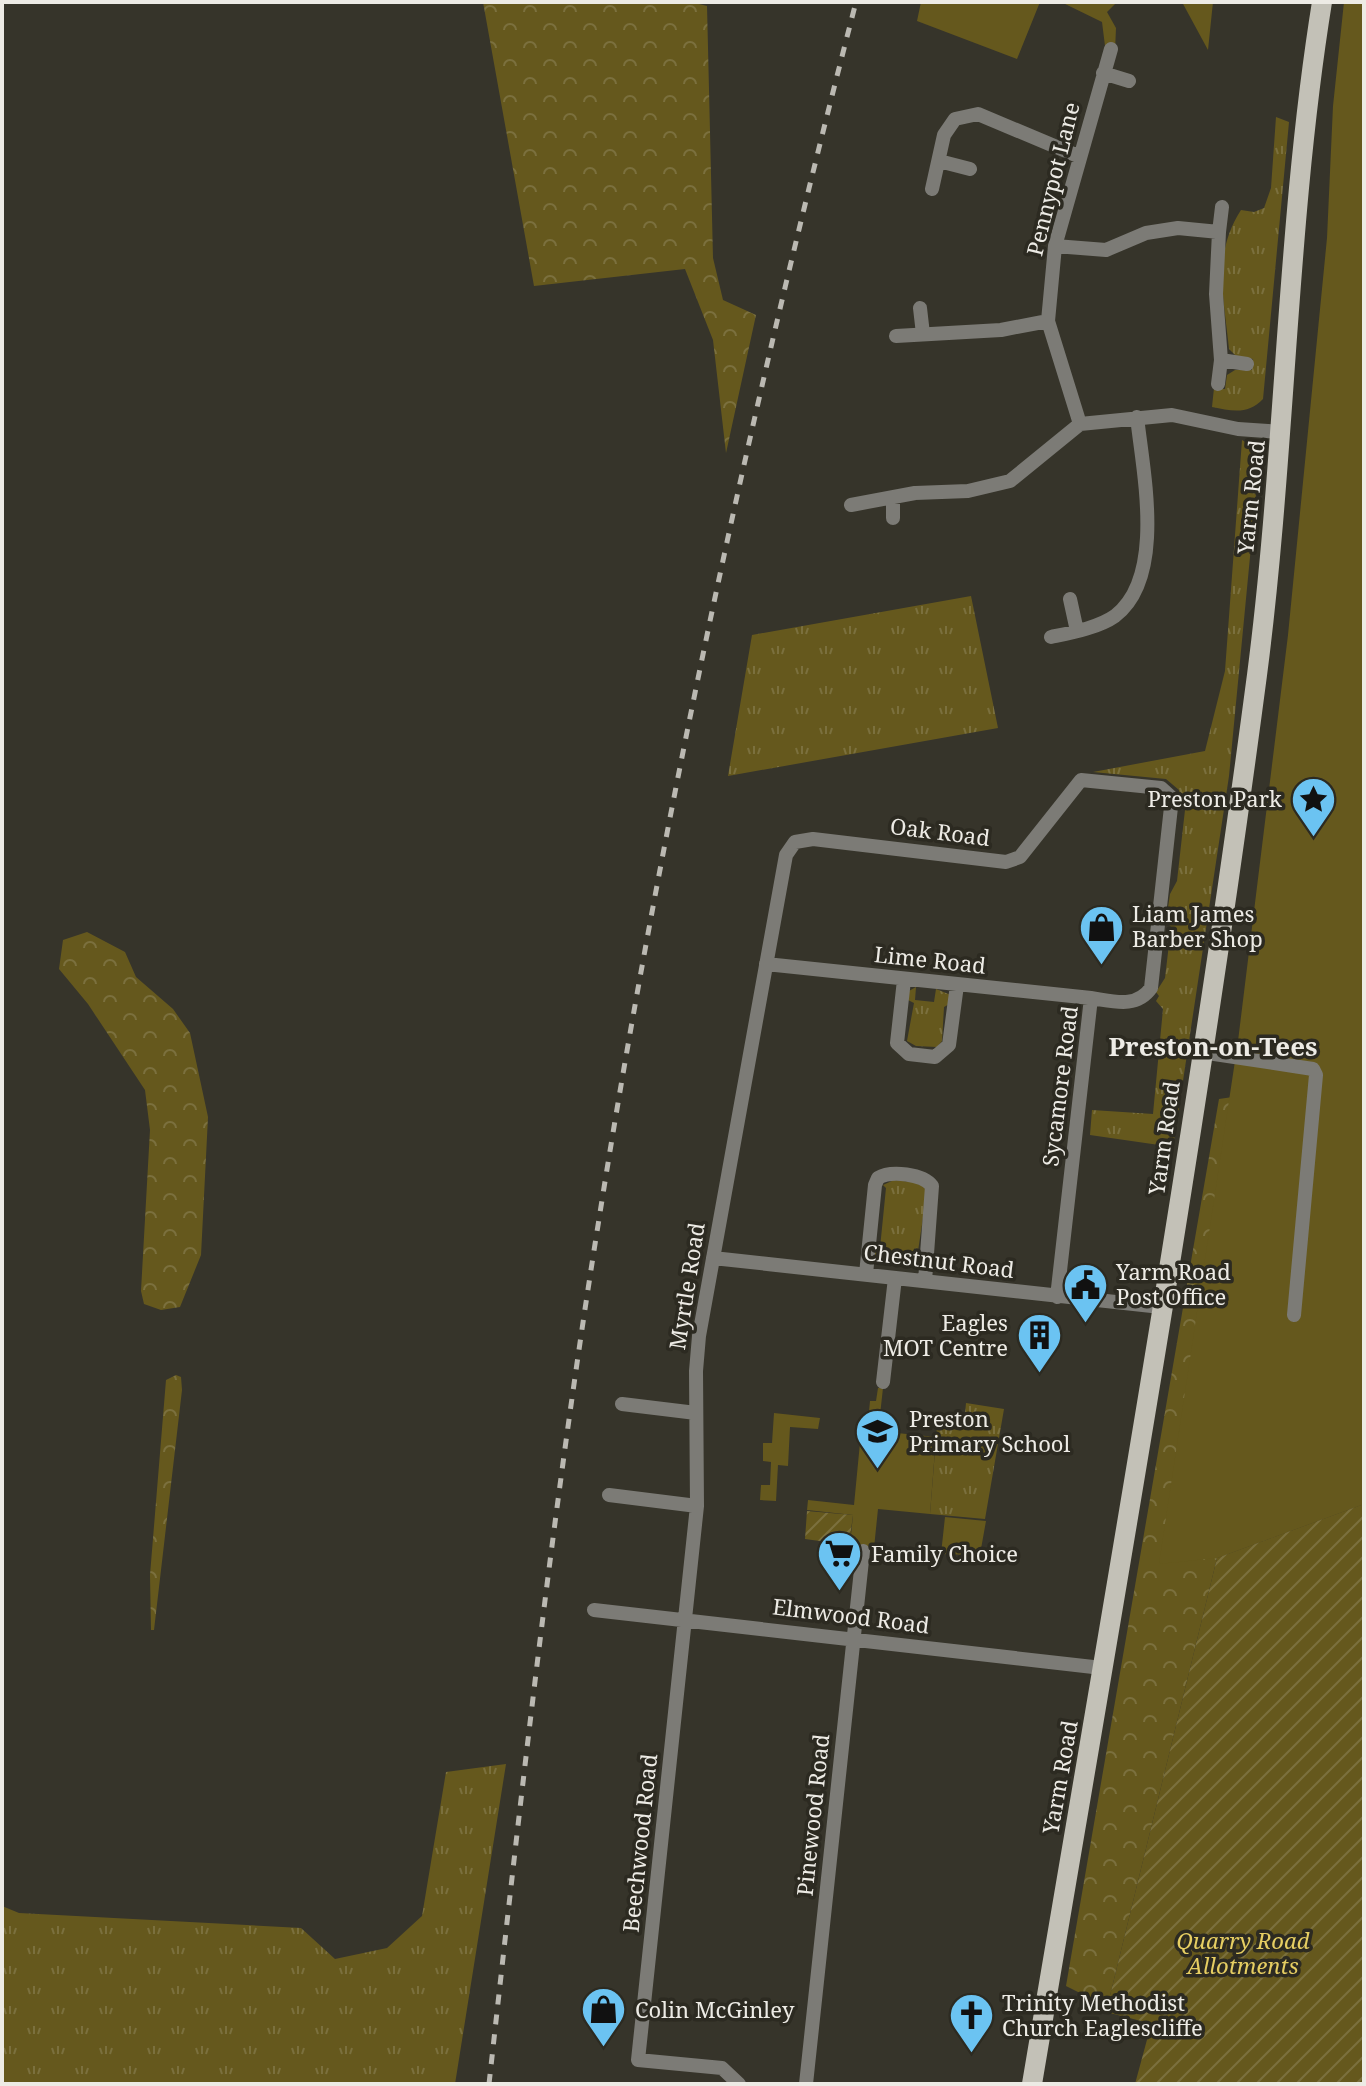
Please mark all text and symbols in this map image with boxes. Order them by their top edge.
street label: Pennypot Lane [1018,99,1086,259]
street label: Yarm Road [1229,438,1271,557]
place icon: Preston Park [1289,775,1337,838]
place label: Preston Park [1147,783,1282,813]
street label: Oak Road [889,810,992,852]
place label: Liam James Barber Shop [1132,898,1263,953]
shop icon: Liam James Barber Shop [1077,903,1125,966]
street label: Lime Road [873,938,988,980]
street label: Sycamore Road [1034,1003,1084,1168]
district label: Preston-on-Tees [1108,1028,1318,1064]
street label: Yarm Road [1140,1078,1186,1198]
street label: Myrtle Road [661,1220,711,1352]
street label: Chestnut Road [862,1236,1017,1284]
place label: Yarm Road Post Office [1115,1256,1231,1311]
public building icon: Yarm Road Post Office [1061,1261,1109,1324]
place label: Eagles MOT Centre [883,1307,1008,1362]
building icon: Eagles MOT Centre [1015,1312,1063,1375]
place label: Preston Primary School [909,1403,1071,1458]
school or university icon: Preston Primary School [854,1408,902,1471]
supermarket icon: Family Choice [816,1530,864,1593]
place label: Family Choice [871,1538,1018,1568]
street label: Elmwood Road [771,1590,932,1640]
street label: Yarm Road [1034,1717,1084,1837]
street label: Pinewood Road [789,1732,835,1897]
street label: Beechwood Road [615,1752,663,1934]
park label: Quarry Road Allotments [1177,1925,1310,1980]
shop icon: Colin McGinley [580,1986,628,2049]
place label: Trinity Methodist Church Eaglescliffe [1002,1987,1203,2042]
church icon: Trinity Methodist Church Eaglescliffe [947,1992,995,2055]
place label: Colin McGinley [635,1994,795,2024]

